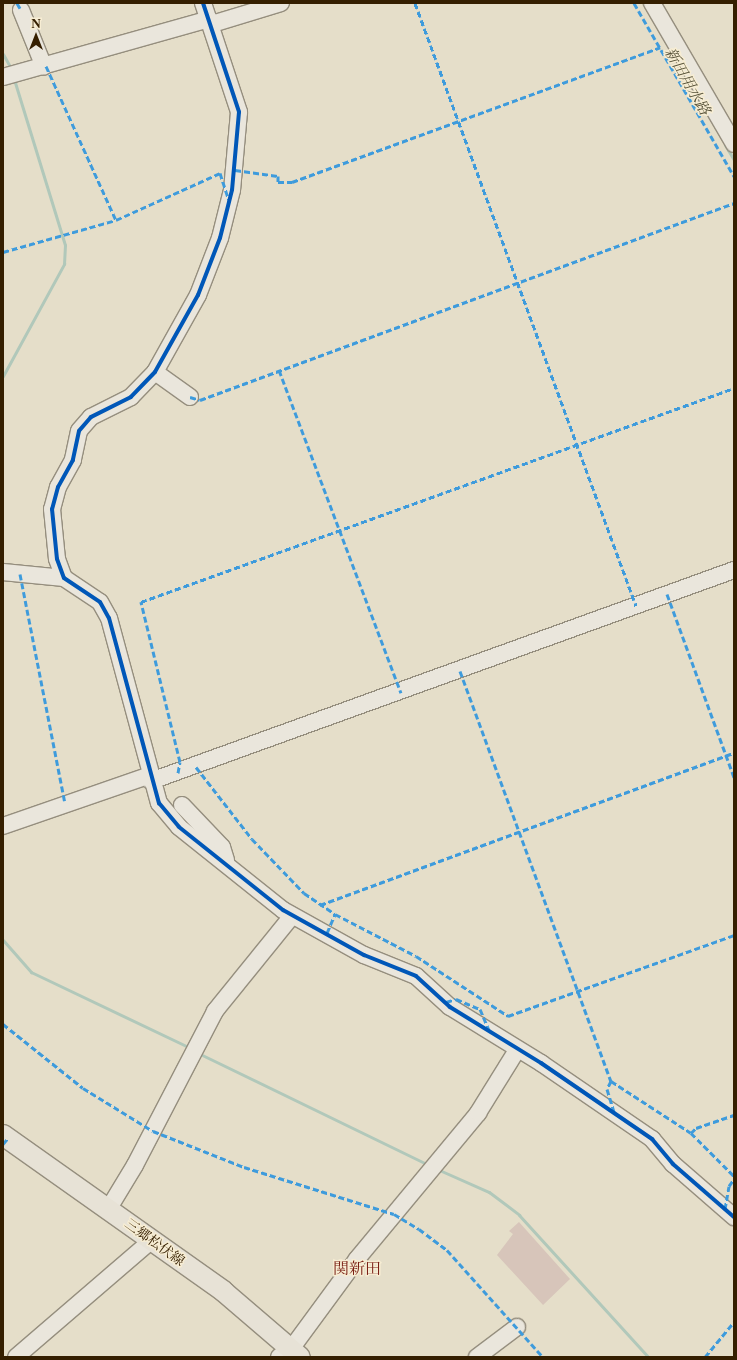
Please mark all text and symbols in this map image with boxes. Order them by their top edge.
north arrow [16,16,56,56]
text: N [31,17,41,31]
water label: 新田用水路 [661,44,715,118]
street label: 三郷松伏線 [122,1215,188,1269]
district label: 関新田 [333,1258,381,1278]

